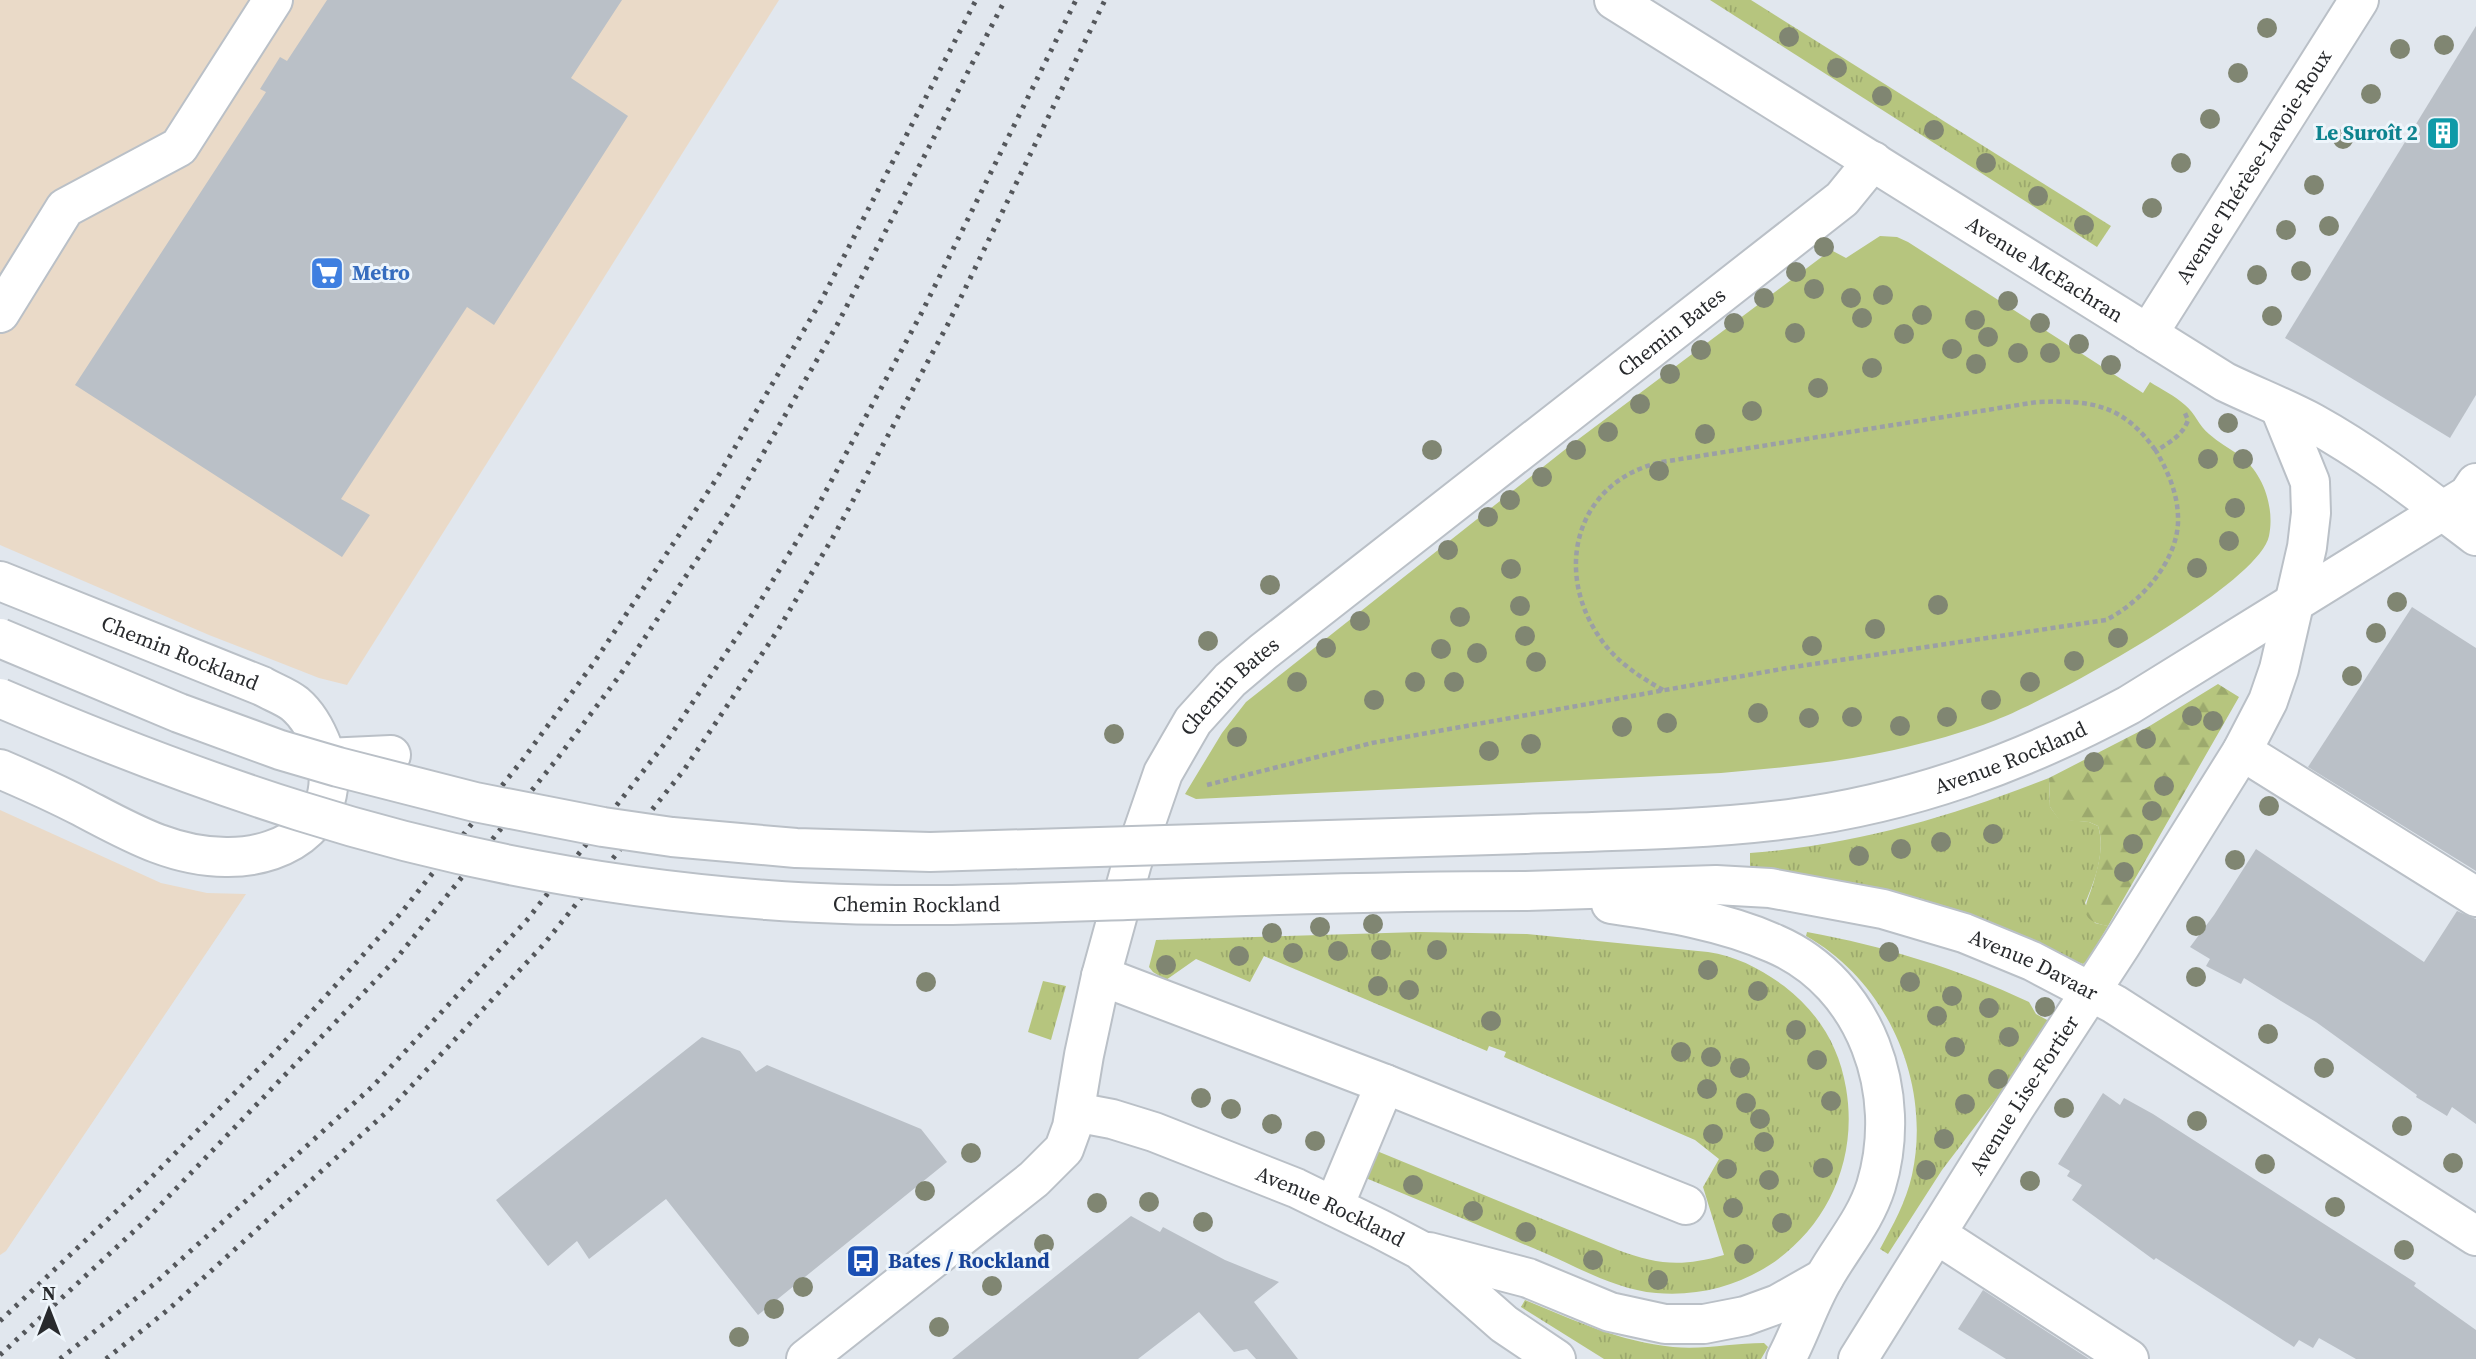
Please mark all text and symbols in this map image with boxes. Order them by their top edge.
street label: Avenue Thérèse-Lavoie-Roux [2168,44,2338,289]
building icon: Le Suroît 2 [2424,114,2462,152]
place label: Le Suroît 2 [2315,118,2418,147]
street label: Avenue McEachran [1961,209,2129,329]
supermarket icon: Metro [308,254,346,292]
place label: Metro [352,258,410,287]
street label: Chemin Bates [1611,280,1732,383]
street label: Chemin Rockland [97,608,263,697]
street label: Chemin Bates [1173,630,1285,741]
street label: Avenue Rockland [1931,714,2091,801]
street label: Chemin Rockland [833,889,1001,919]
street label: Avenue Davaar [1965,922,2103,1007]
street label: Avenue Lise-Fortier [1962,1009,2086,1180]
street label: Avenue Rockland [1252,1159,1410,1254]
bus stop icon: Bates / Rockland [844,1242,882,1280]
place label: Bates / Rockland [888,1246,1050,1275]
north arrow [14,1275,84,1345]
text: N [42,1280,56,1306]

